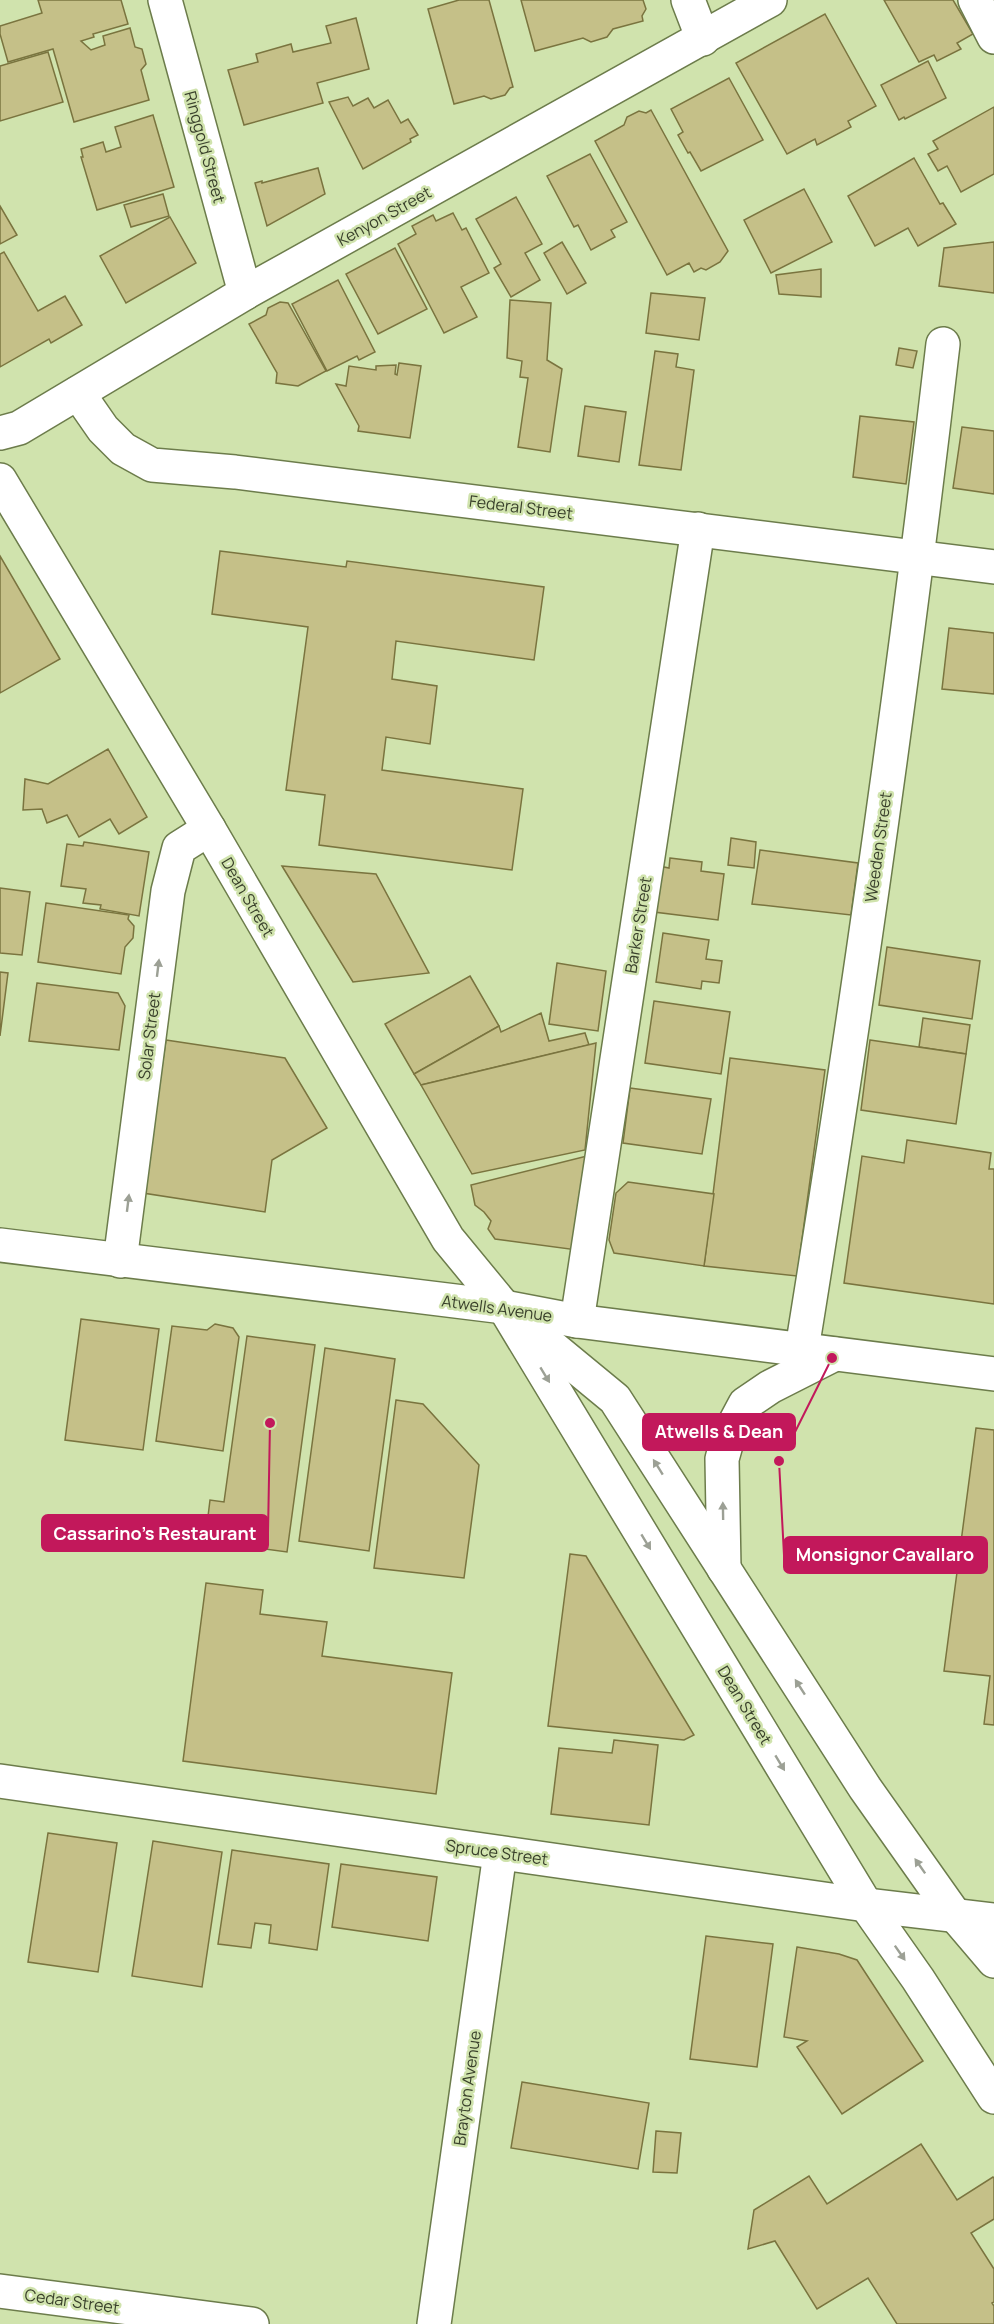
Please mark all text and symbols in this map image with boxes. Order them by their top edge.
street label: Ringgold Street [179,89,231,205]
street label: Kenyon Street [333,181,435,251]
street label: Federal Street [468,490,574,524]
street label: Weeden Street [859,791,897,903]
street label: Dean Street [216,853,280,941]
street label: Barker Street [620,875,656,975]
one-way arrow [153,958,162,977]
street label: Solar Street [133,991,165,1081]
one-way arrow [123,1193,133,1212]
street label: Atwells Avenue [440,1289,554,1327]
one-way arrow [540,1367,550,1384]
callout: Atwells & Dean [643,1414,795,1450]
text: Atwells & Dean [655,1419,783,1443]
one-way arrow [653,1459,664,1475]
one-way arrow [718,1501,727,1520]
callout: Cassarino's Restaurant [42,1515,268,1551]
text: Cassarino's Restaurant [54,1521,256,1545]
one-way arrow [641,1534,652,1550]
callout: Monsignor Cavallaro [784,1537,987,1573]
text: Monsignor Cavallaro [796,1542,974,1566]
street label: Dean Street [713,1661,777,1749]
one-way arrow [794,1679,805,1695]
one-way arrow [774,1755,785,1771]
street label: Spruce Street [445,1834,549,1870]
one-way arrow [915,1858,926,1874]
one-way arrow [894,1944,906,1960]
street label: Brayton Avenue [448,2029,486,2147]
street label: Cedar Street [23,2283,121,2319]

